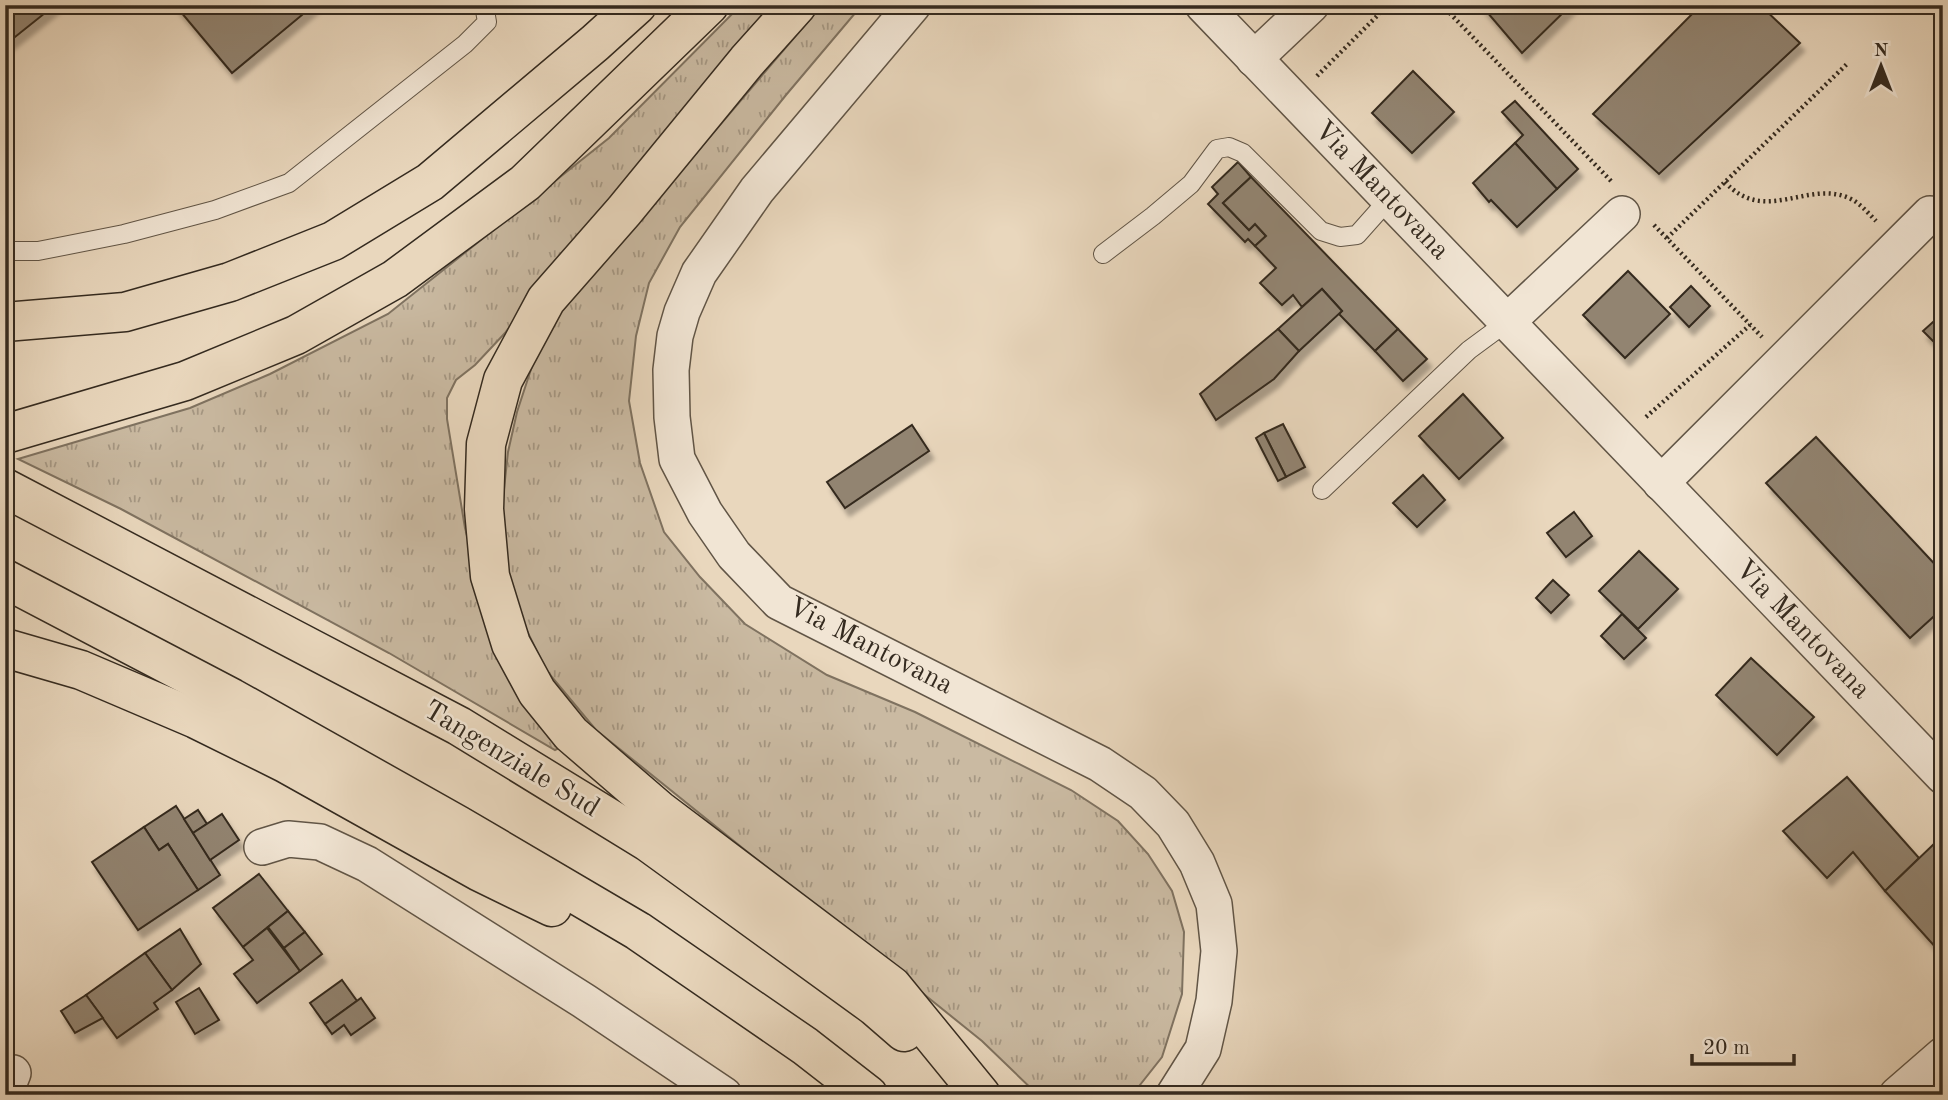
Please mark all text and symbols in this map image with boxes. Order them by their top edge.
north arrow [1846,32,1916,102]
text: N [1874,42,1889,61]
street label: Via Mantovana [1308,116,1454,266]
street label: Via Mantovana [1729,555,1875,705]
street label: Via Mantovana [783,593,957,701]
street label: Tangenziale Sud [418,697,604,823]
scale bar [1692,1023,1794,1067]
text: 20 m [1703,1038,1750,1059]

